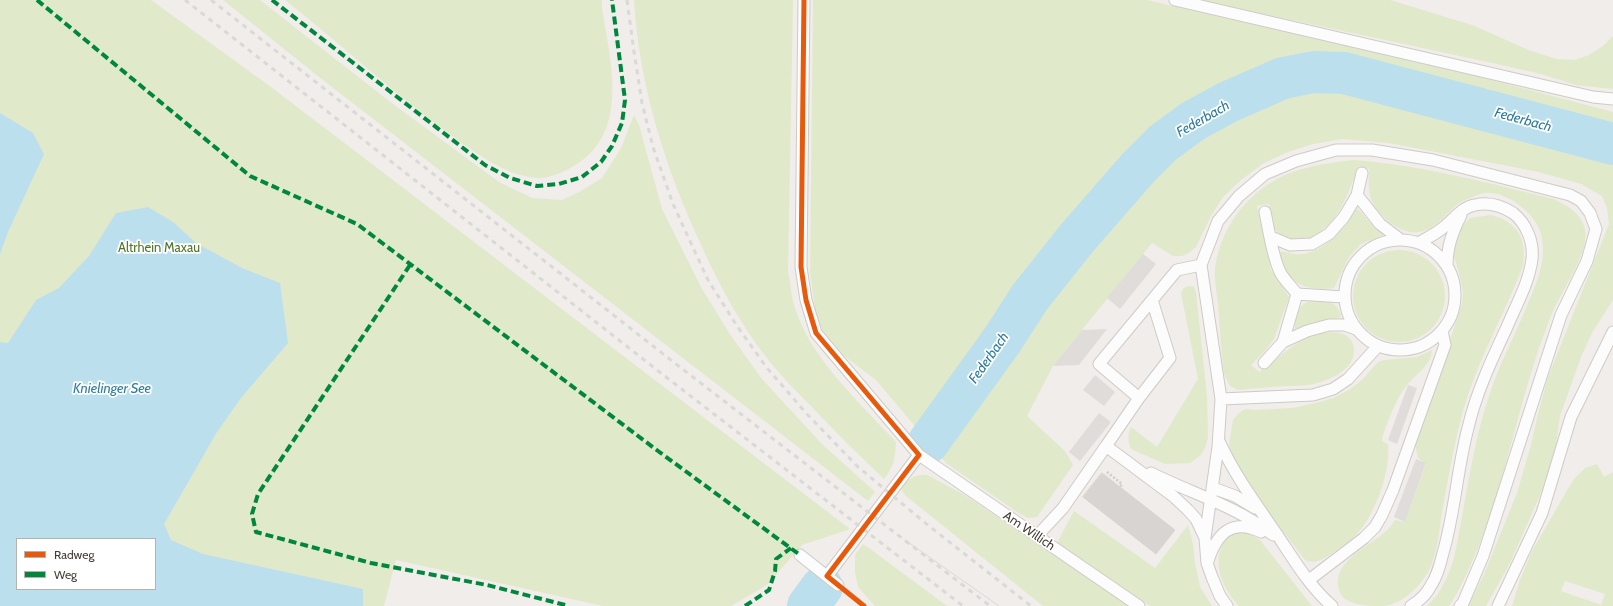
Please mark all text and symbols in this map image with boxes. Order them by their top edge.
water label: Federbach [1173,97,1233,141]
water label: Federbach [1493,104,1553,136]
park label: Altrhein Maxau [118,240,200,256]
water label: Federbach [965,329,1013,387]
water label: Knielinger See [73,381,151,397]
street label: Am Willich [1000,508,1058,554]
legend [16,538,156,590]
text: Radweg [54,547,94,562]
text: Weg [54,567,77,582]

